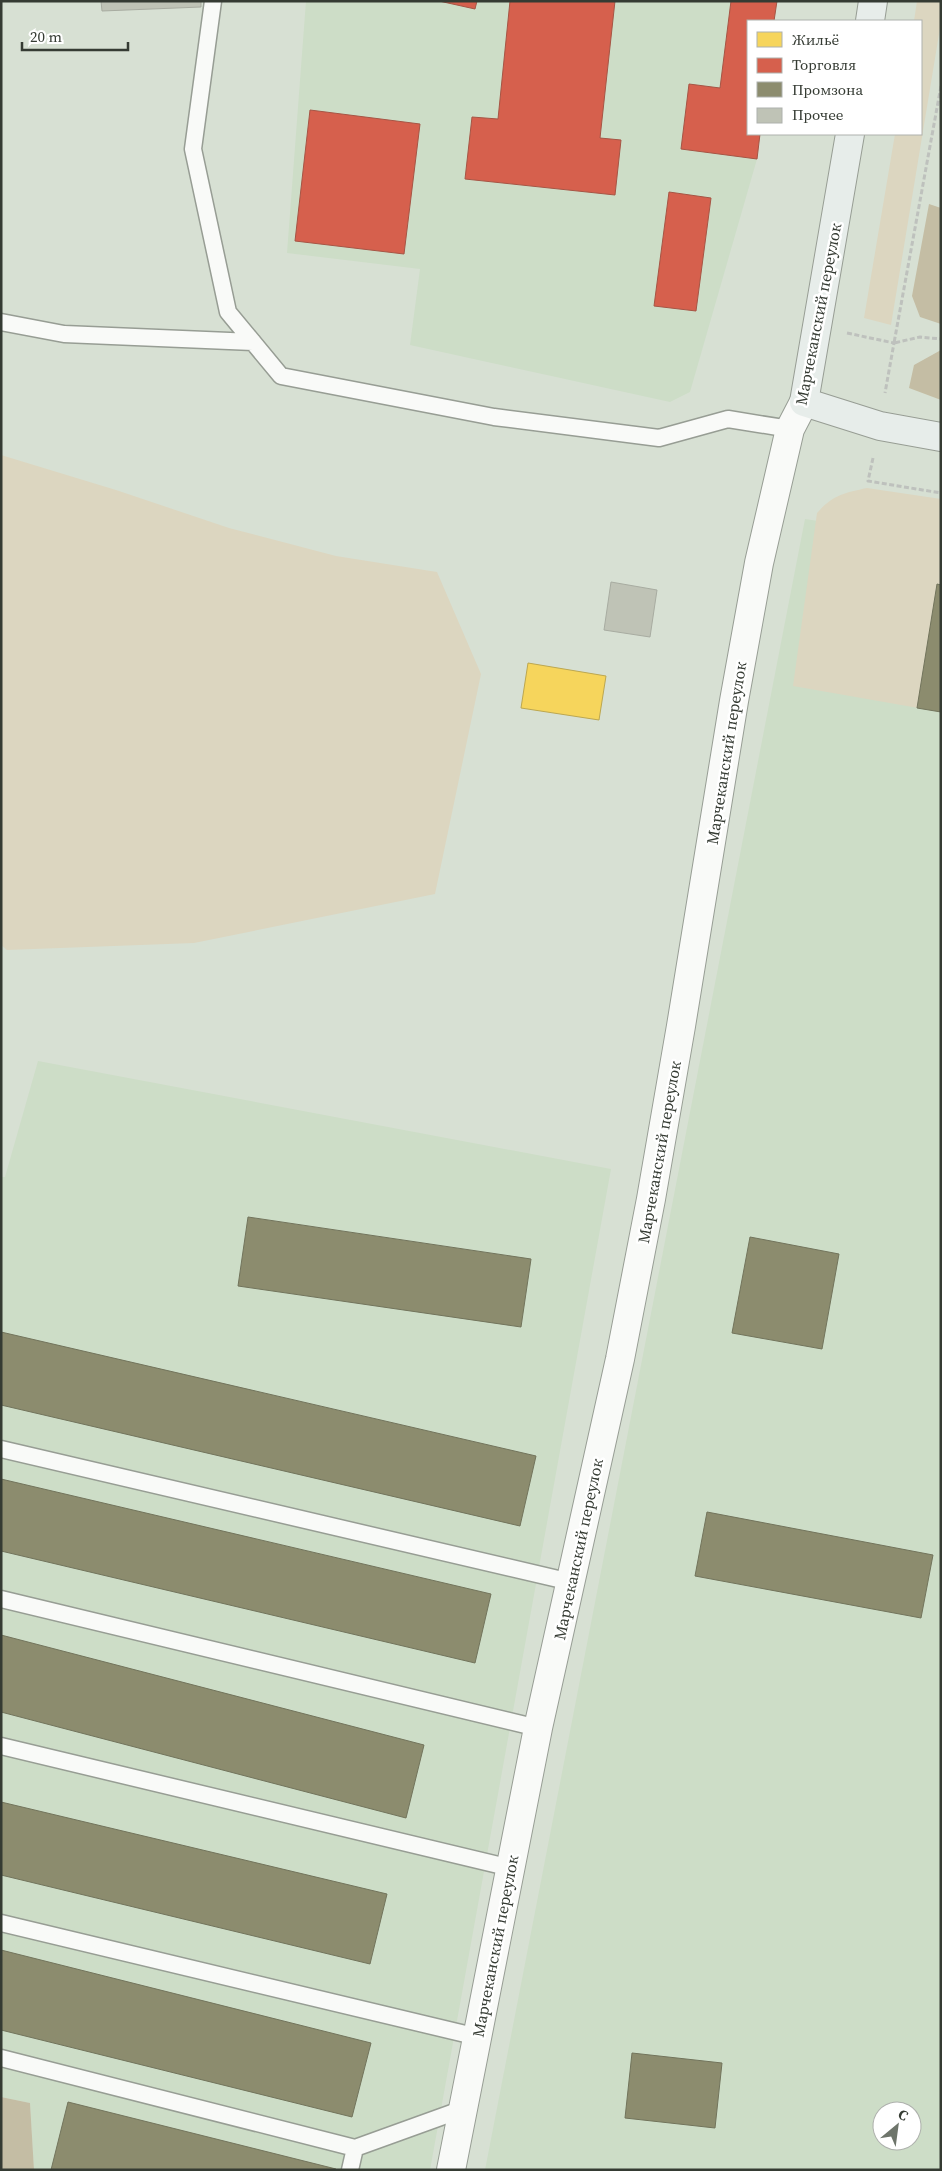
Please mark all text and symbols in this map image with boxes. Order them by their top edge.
scale bar [22,20,129,52]
legend [747,20,922,135]
text: 20 m [30,26,62,47]
text: Жильё [792,29,840,50]
text: Торговля [792,54,856,75]
text: Промзона [792,79,863,100]
text: Прочее [792,104,844,125]
street label: Марчеканский переулок [790,221,846,407]
street label: Марчеканский переулок [701,660,751,846]
street label: Марчеканский переулок [632,1059,686,1245]
street label: Марчеканский переулок [548,1456,608,1642]
street label: Марчеканский переулок [467,1853,523,2039]
north arrow [872,2101,922,2151]
text: С [895,2104,912,2126]

